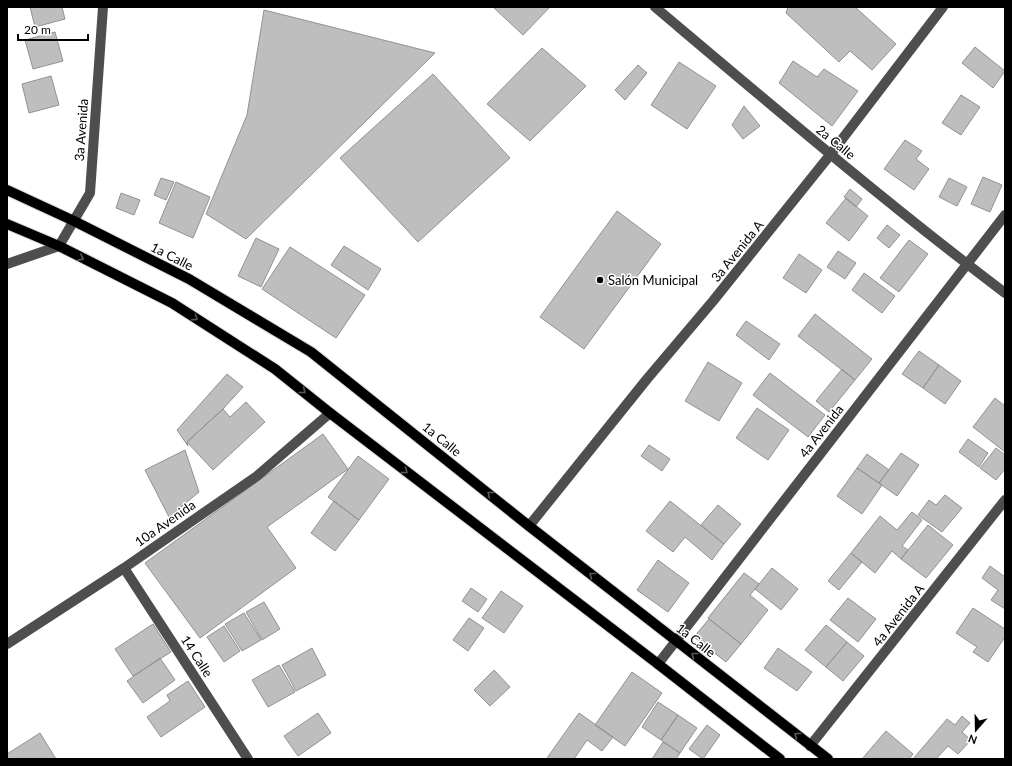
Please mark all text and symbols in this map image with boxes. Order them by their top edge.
scale bar [18,16,88,42]
text: 20 m [24,22,51,37]
street label: 3a Avenida [71,98,91,162]
street label: 2a Calle [813,121,859,163]
street label: 3a Avenida A [707,217,767,285]
street label: 1a Calle [148,239,196,274]
one-way arrow [76,253,84,260]
place label: Salón Municipal [608,272,698,288]
marker: Salón Municipal [595,275,605,285]
one-way arrow [191,314,198,321]
one-way arrow [298,387,305,394]
street label: 4a Avenida [795,401,847,461]
street label: 1a Calle [419,418,465,460]
one-way arrow [401,466,408,473]
one-way arrow [487,492,495,499]
street label: 10a Avenida [132,496,198,550]
one-way arrow [589,573,596,580]
street label: 4a Avenida A [869,581,927,649]
street label: 1a Calle [673,620,719,660]
street label: 14 Calle [178,632,216,680]
one-way arrow [692,653,699,660]
north arrow [956,710,996,750]
text: N [966,732,979,747]
one-way arrow [794,733,801,740]

